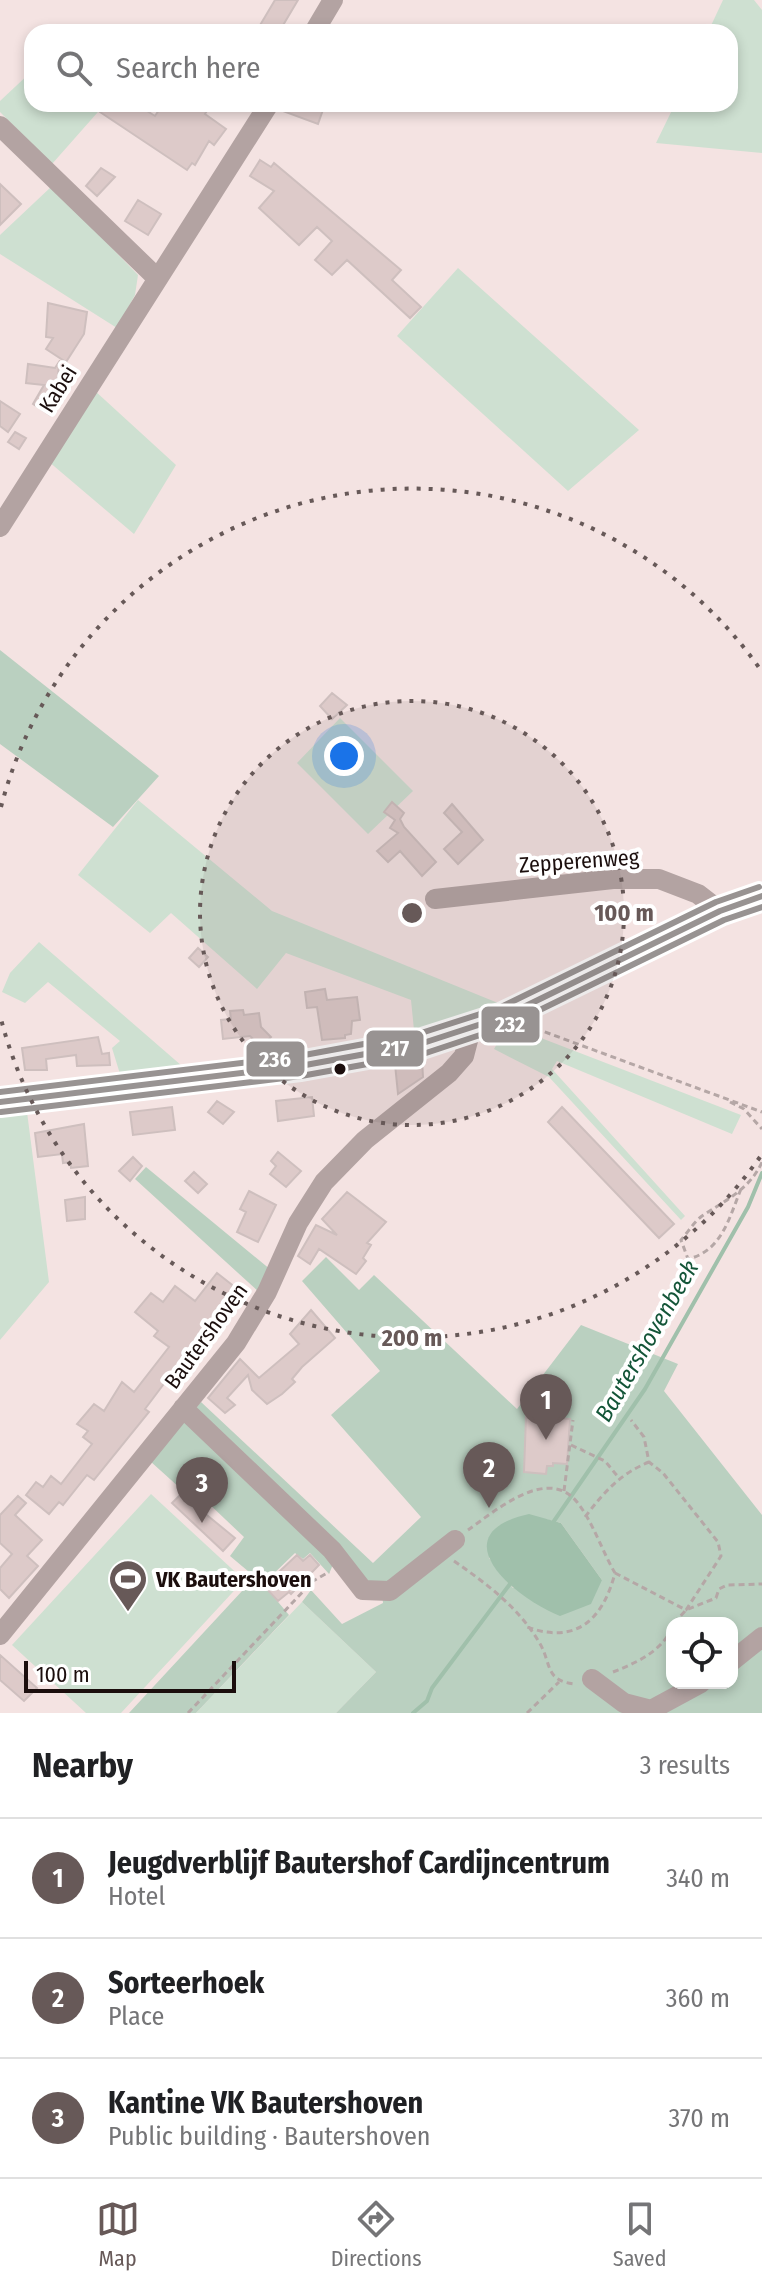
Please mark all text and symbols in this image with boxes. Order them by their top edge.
search box [24,24,738,112]
icon: search [52,46,96,90]
text: Search here [116,50,261,86]
street label: Kabei [33,360,83,418]
your location [324,736,364,776]
street label: Zepperenweg [518,843,641,879]
centre of rings [398,899,426,927]
text: 100 m [594,899,654,927]
line badge: 232 [480,1005,541,1044]
text: 232 [494,1011,525,1038]
line badge: 217 [365,1029,425,1068]
text: 217 [380,1035,410,1062]
line badge: 236 [245,1040,306,1078]
text: 236 [258,1046,291,1073]
unlabelled marker [332,1061,348,1077]
water label: Bautershovenbeek [589,1255,705,1427]
street label: Bautershoven [159,1278,253,1394]
text: 200 m [381,1324,442,1352]
pin: 1 [520,1374,572,1440]
pin: 2 [463,1442,515,1508]
pin: 3 [176,1457,228,1523]
sports icon: VK Bautershoven [107,1558,149,1613]
place label: VK Bautershoven [155,1566,311,1593]
map controls [666,1617,738,1689]
button: locate [666,1617,738,1689]
scale bar [24,1657,236,1693]
text: 100 m [36,1661,90,1688]
text: Nearby [32,1745,133,1786]
text: 3 results [640,1750,730,1781]
text: Jeugdverblijf Bautershof Cardijncentrum [108,1845,610,1881]
text: 1 [53,1863,64,1894]
text: 340 m [666,1863,730,1894]
text: Hotel [108,1881,165,1912]
text: Sorteerhoek [108,1965,264,2001]
text: 2 [52,1983,64,2014]
text: 360 m [666,1983,730,2014]
text: Place [108,2001,164,2032]
text: Kantine VK Bautershoven [108,2085,423,2121]
text: 3 [52,2103,64,2134]
text: 370 m [669,2103,730,2134]
text: Public building · Bautershoven [108,2121,431,2152]
tab: Map [96,2197,140,2272]
tab: Directions [331,2197,422,2272]
tab: Saved [613,2197,666,2272]

